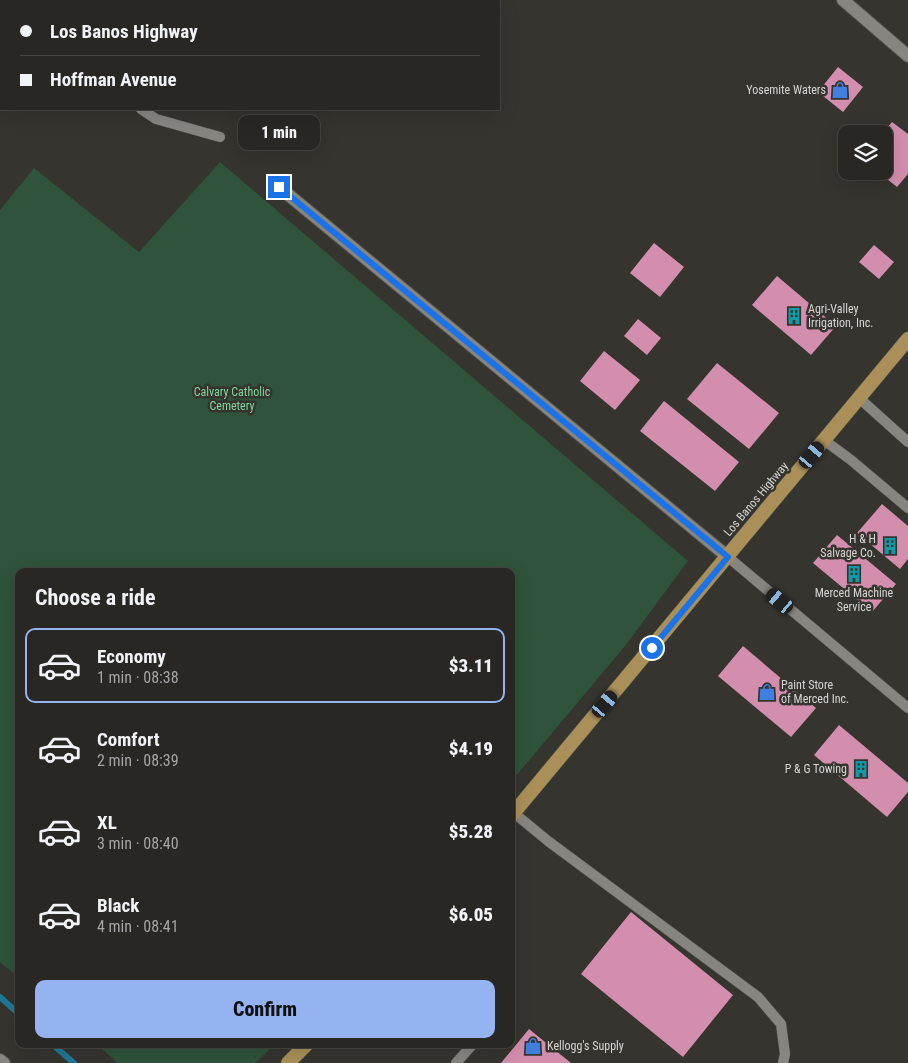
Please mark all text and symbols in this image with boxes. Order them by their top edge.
text: Los Banos Highway [50,20,198,43]
text: Hoffman Avenue [50,68,177,91]
shop icon: Yosemite Waters [830,80,850,100]
place label: Yosemite Waters [746,83,826,97]
callout: 1 min [238,114,320,150]
text: 1 min [261,123,297,142]
map controls [838,125,893,180]
button: layers [838,125,893,180]
route end [268,176,290,198]
place label: Agri-Valley Irrigation, Inc. [808,302,874,330]
building icon: Agri-Valley Irrigation, Inc. [784,306,804,326]
park label: Calvary Catholic Cemetery [194,385,271,413]
car [796,439,827,471]
street label: Los Banos Highway [721,459,791,539]
place label: H & H Salvage Co. [820,532,876,560]
building icon: H & H Salvage Co. [880,536,900,556]
building icon: Merced Machine Service [844,564,864,584]
text: Choose a ride [35,585,156,610]
car [763,586,796,616]
place label: Merced Machine Service [815,586,894,614]
route start [641,637,663,659]
icon: car [37,643,82,688]
text: Economy [97,645,166,668]
text: $3.11 [449,654,493,677]
text: 1 min · 08:38 [97,668,179,687]
place label: Paint Store of Merced Inc. [781,678,849,706]
shop icon: Paint Store of Merced Inc. [757,682,777,702]
car [589,688,620,720]
icon: car [37,726,82,771]
text: Comfort [97,728,160,751]
text: $4.19 [449,737,493,760]
text: 2 min · 08:39 [97,751,179,770]
building icon: P & G Towing [851,759,871,779]
place label: P & G Towing [785,762,847,776]
icon: car [37,809,82,854]
text: XL [97,811,117,834]
text: $5.28 [449,820,493,843]
text: 3 min · 08:40 [97,834,179,853]
icon: car [37,892,82,937]
text: Black [97,894,139,917]
text: $6.05 [449,903,493,926]
text: 4 min · 08:41 [97,917,179,936]
button: Confirm [35,980,495,1038]
shop icon: Kellogg's Supply [523,1036,543,1056]
place label: Kellogg's Supply [547,1039,624,1053]

